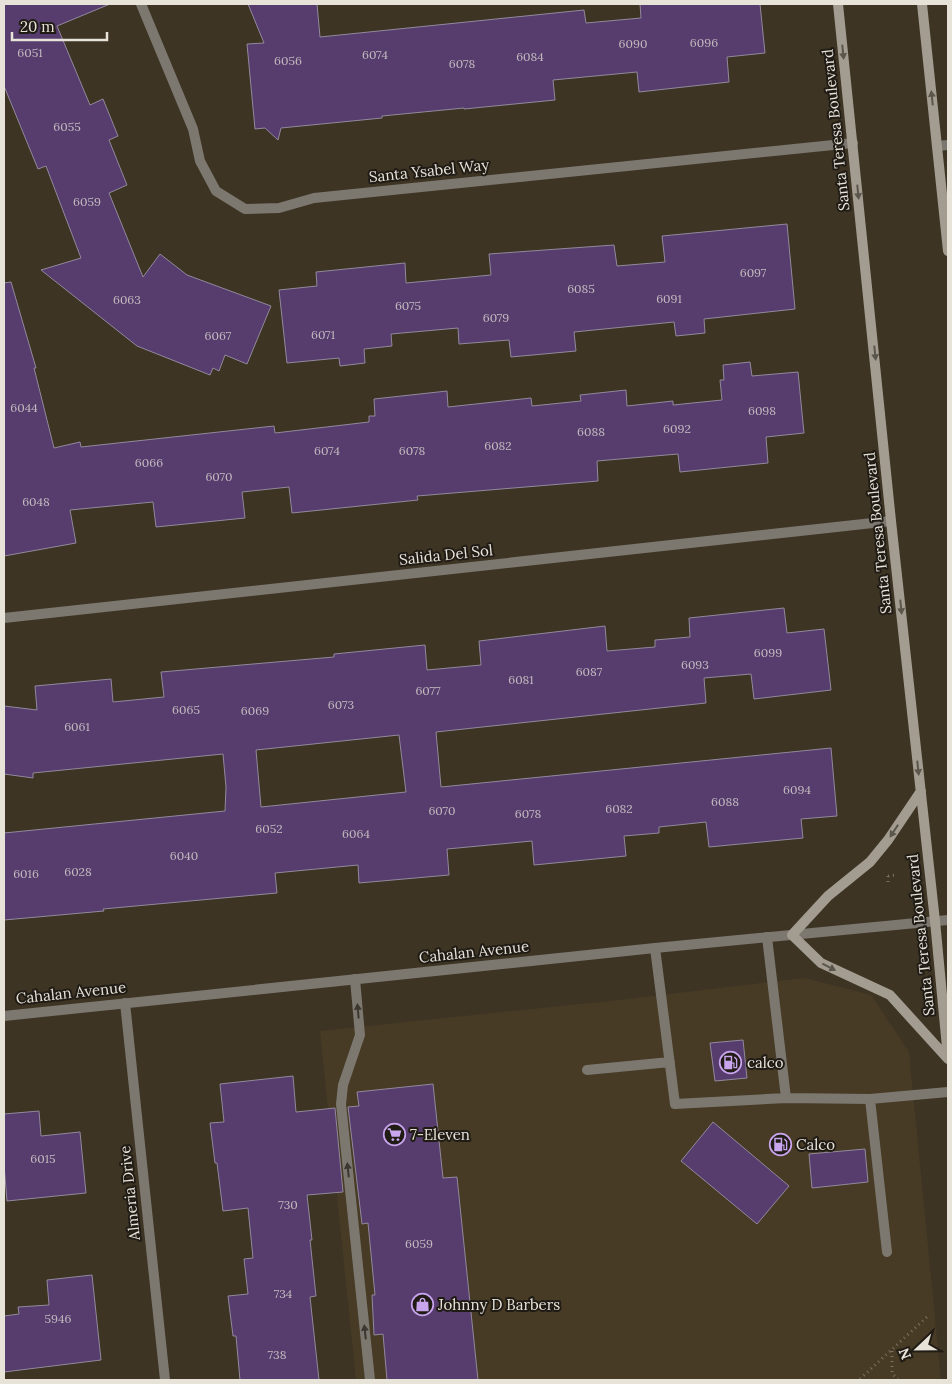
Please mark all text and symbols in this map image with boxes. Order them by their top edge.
scale bar [12,10,108,42]
text: 20 m [20,17,55,36]
house number: 6096 [690,35,718,50]
house number: 6090 [619,36,647,51]
house number: 6051 [17,45,43,60]
one-way arrow [839,45,847,61]
house number: 6074 [362,47,388,62]
street label: Santa Teresa Boulevard [818,48,853,212]
house number: 6084 [516,49,544,64]
house number: 6056 [274,53,302,68]
house number: 6078 [449,56,475,71]
one-way arrow [928,89,936,105]
house number: 6055 [53,119,81,134]
street label: Santa Ysabel Way [368,155,490,186]
one-way arrow [854,184,862,200]
house number: 6059 [73,194,101,209]
house number: 6097 [740,265,767,280]
house number: 6085 [567,281,595,296]
house number: 6091 [656,291,682,306]
house number: 6063 [113,292,141,307]
house number: 6075 [395,298,421,313]
house number: 6079 [483,310,509,325]
house number: 6071 [311,327,335,342]
house number: 6067 [205,328,232,343]
one-way arrow [871,346,879,362]
house number: 6044 [10,400,38,415]
house number: 6098 [748,403,776,418]
house number: 6092 [663,421,691,436]
house number: 6088 [577,424,605,439]
house number: 6082 [484,438,512,453]
house number: 6074 [314,443,340,458]
house number: 6078 [399,443,425,458]
street label: Santa Teresa Boulevard [860,451,895,615]
house number: 6066 [135,455,163,470]
house number: 6070 [205,469,233,484]
house number: 6048 [22,494,50,509]
street label: Salida Del Sol [398,540,494,569]
one-way arrow [897,599,905,615]
house number: 6099 [754,645,782,660]
house number: 6093 [681,657,709,672]
house number: 6087 [576,664,603,679]
house number: 6081 [508,672,534,687]
house number: 6077 [415,683,441,698]
house number: 6073 [328,697,354,712]
house number: 6065 [172,702,200,717]
house number: 6069 [241,703,269,718]
house number: 6061 [64,719,90,734]
one-way arrow [914,760,922,776]
house number: 6094 [783,782,811,797]
house number: 6088 [711,794,739,809]
house number: 6082 [605,801,633,816]
house number: 6070 [428,803,456,818]
house number: 6078 [515,806,541,821]
house number: 6052 [255,821,283,836]
one-way arrow [889,825,899,838]
house number: 6064 [342,826,370,841]
house number: 6040 [170,848,198,863]
street label: Santa Teresa Boulevard [903,853,938,1017]
house number: 6028 [64,864,92,879]
house number: 6016 [13,866,39,881]
street label: Cahalan Avenue [418,936,530,967]
one-way arrow [821,963,836,971]
street label: Cahalan Avenue [15,977,127,1008]
one-way arrow [353,1003,361,1019]
fuel station icon: calco [719,1051,743,1075]
place label: calco [747,1053,784,1072]
supermarket icon: 7-Eleven [382,1123,406,1147]
place label: 7-Eleven [410,1125,470,1144]
fuel station icon: Calco [768,1133,792,1157]
place label: Calco [796,1135,835,1154]
street label: Almeria Drive [115,1145,144,1242]
house number: 6015 [30,1151,56,1166]
one-way arrow [344,1162,352,1178]
house number: 730 [278,1197,298,1212]
house number: 6059 [405,1236,433,1251]
house number: 734 [274,1286,293,1301]
shop icon: Johnny D Barbers [410,1293,434,1317]
place label: Johnny D Barbers [437,1295,560,1314]
house number: 5946 [45,1311,72,1326]
one-way arrow [361,1323,369,1339]
north arrow [892,1324,942,1374]
text: N [895,1345,915,1362]
house number: 738 [268,1347,287,1362]

